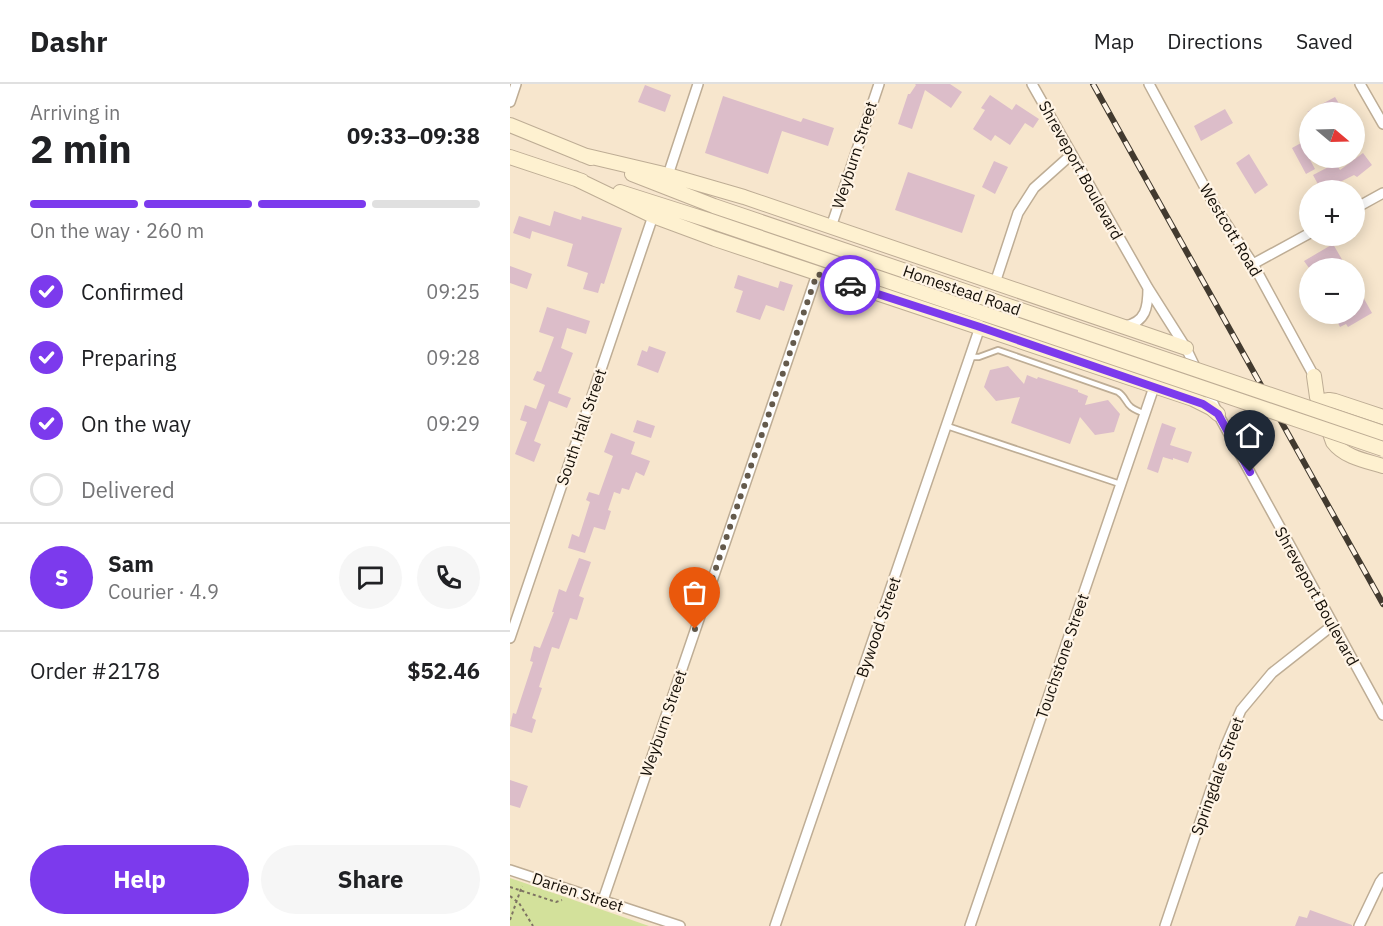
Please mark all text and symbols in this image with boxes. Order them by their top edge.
text: Dashr [30,23,108,60]
text: Map [1094,27,1134,55]
text: Directions [1167,27,1263,55]
text: Saved [1296,27,1353,55]
street label: Shreveport Boulevard [1034,97,1128,243]
text: Arriving in [30,99,120,126]
street label: Weyburn Street [827,99,881,211]
north arrow [1299,102,1365,168]
map controls [1299,102,1365,324]
text: 09:33–09:38 [347,121,480,150]
text: 2 min [30,123,132,174]
street label: Westcott Road [1195,180,1267,280]
button: + [1299,180,1365,246]
text: On the way · 260 m [30,217,204,244]
courier [820,255,880,315]
button: − [1299,258,1365,324]
street label: Homestead Road [900,260,1024,320]
icon: car [834,269,867,302]
icon: check [30,275,63,308]
text: Confirmed [81,277,184,306]
text: 09:25 [426,278,480,305]
icon: check [30,341,63,374]
text: Preparing [81,343,176,372]
text: 09:28 [426,344,480,371]
street label: South Hall Street [552,366,610,488]
icon: check [30,407,63,440]
text: On the way [81,409,191,438]
text: 09:29 [426,410,480,437]
pin [1224,410,1275,472]
icon: home [1233,419,1266,452]
text: Delivered [81,475,175,504]
street label: Shreveport Boulevard [1270,523,1364,669]
button: chat [339,546,402,609]
button: phone [417,546,480,609]
text: Sam [108,549,154,578]
text: S [55,563,68,592]
pin [669,567,720,629]
street label: Bywood Street [851,574,905,680]
icon: bag [678,576,711,609]
text: Courier · 4.9 [108,578,219,605]
street label: Touchstone Street [1031,591,1093,721]
text: Order #2178 [30,656,160,685]
text: $52.46 [407,656,480,685]
street label: Weyburn Street [635,667,691,779]
street label: Springdale Street [1186,714,1248,838]
button: Help [30,845,249,914]
button: Share [261,845,480,914]
street label: Darien Street [530,868,626,916]

